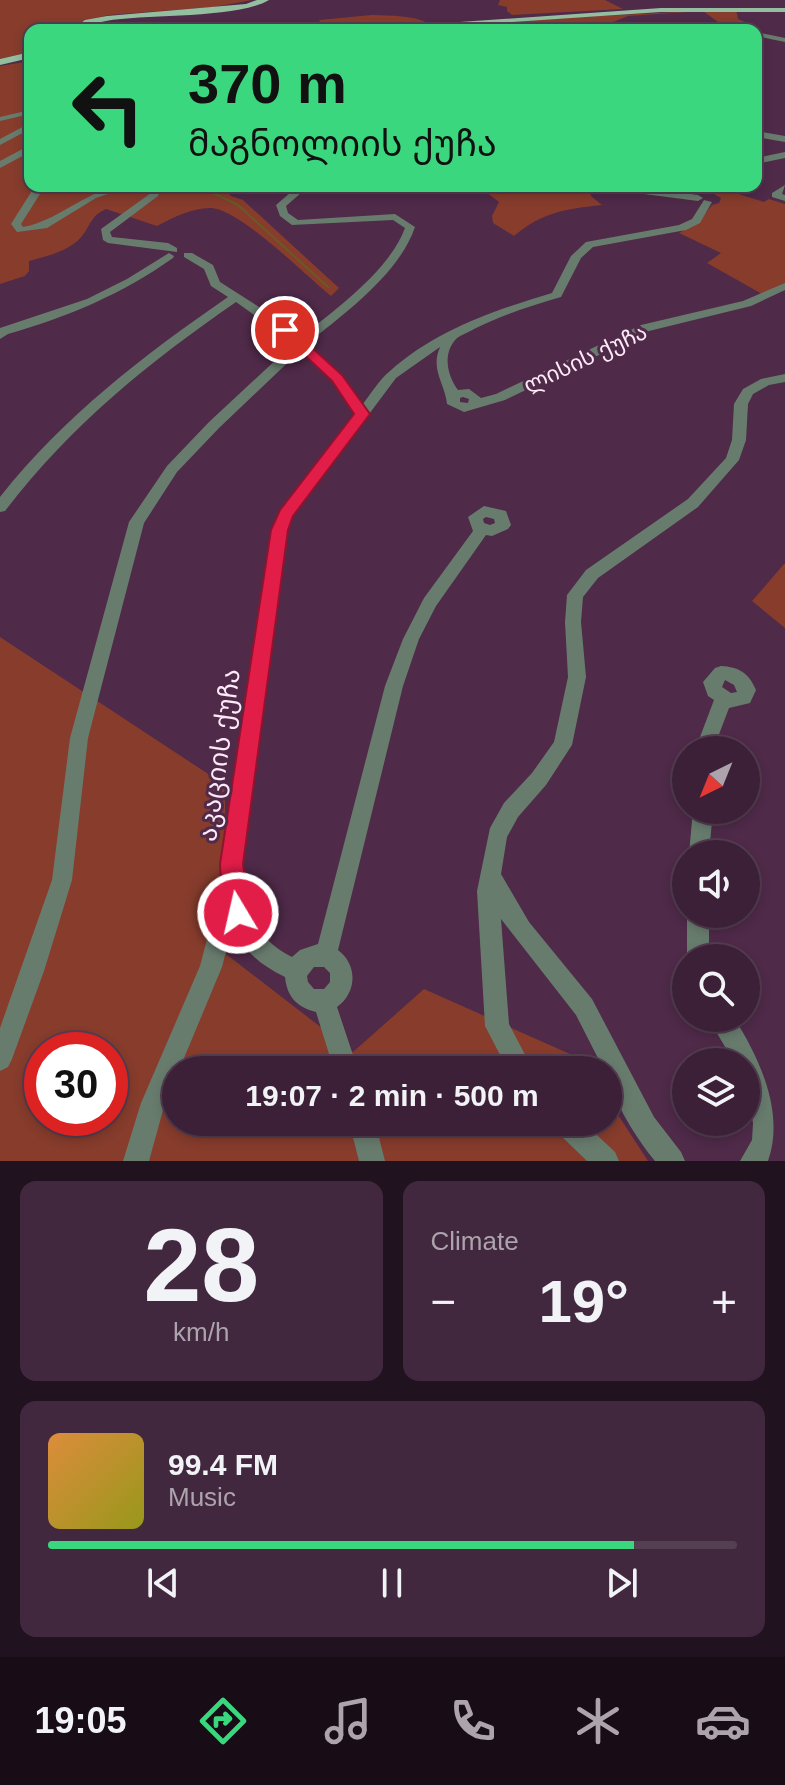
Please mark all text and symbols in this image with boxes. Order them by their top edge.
text: 370 m [188,52,347,115]
icon: left [56,56,160,160]
text: მაგნოლიის ქუჩა [188,123,497,164]
pin [251,296,319,364]
icon: arrive [263,308,307,352]
street label: ლისის ქუჩა [520,319,651,399]
street label: აკაციის ქუჩა [192,667,246,843]
north arrow [672,736,760,824]
map controls [672,736,760,1136]
button: sound [672,840,760,928]
position arrow [196,871,280,955]
button: search [672,944,760,1032]
speed limit sign: 30 [24,1032,128,1136]
button: layers [672,1048,760,1136]
text: 19:07 · 2 min · 500 m [245,1079,539,1112]
text: 28 [143,1207,259,1323]
text: Climate [431,1226,519,1256]
text: 19° [538,1268,629,1335]
text: − [431,1277,456,1326]
text: + [711,1277,737,1326]
text: km/h [173,1317,229,1347]
text: 99.4 FM [168,1448,278,1481]
text: Music [168,1482,236,1512]
icon: previous [141,1561,185,1605]
icon: pause [370,1561,414,1605]
icon: next [600,1561,644,1605]
icon: directions [195,1693,251,1749]
icon: music [320,1693,376,1749]
icon: phone [445,1693,501,1749]
icon: climate [570,1693,626,1749]
icon: car [695,1693,751,1749]
text: 19:05 [34,1700,126,1741]

